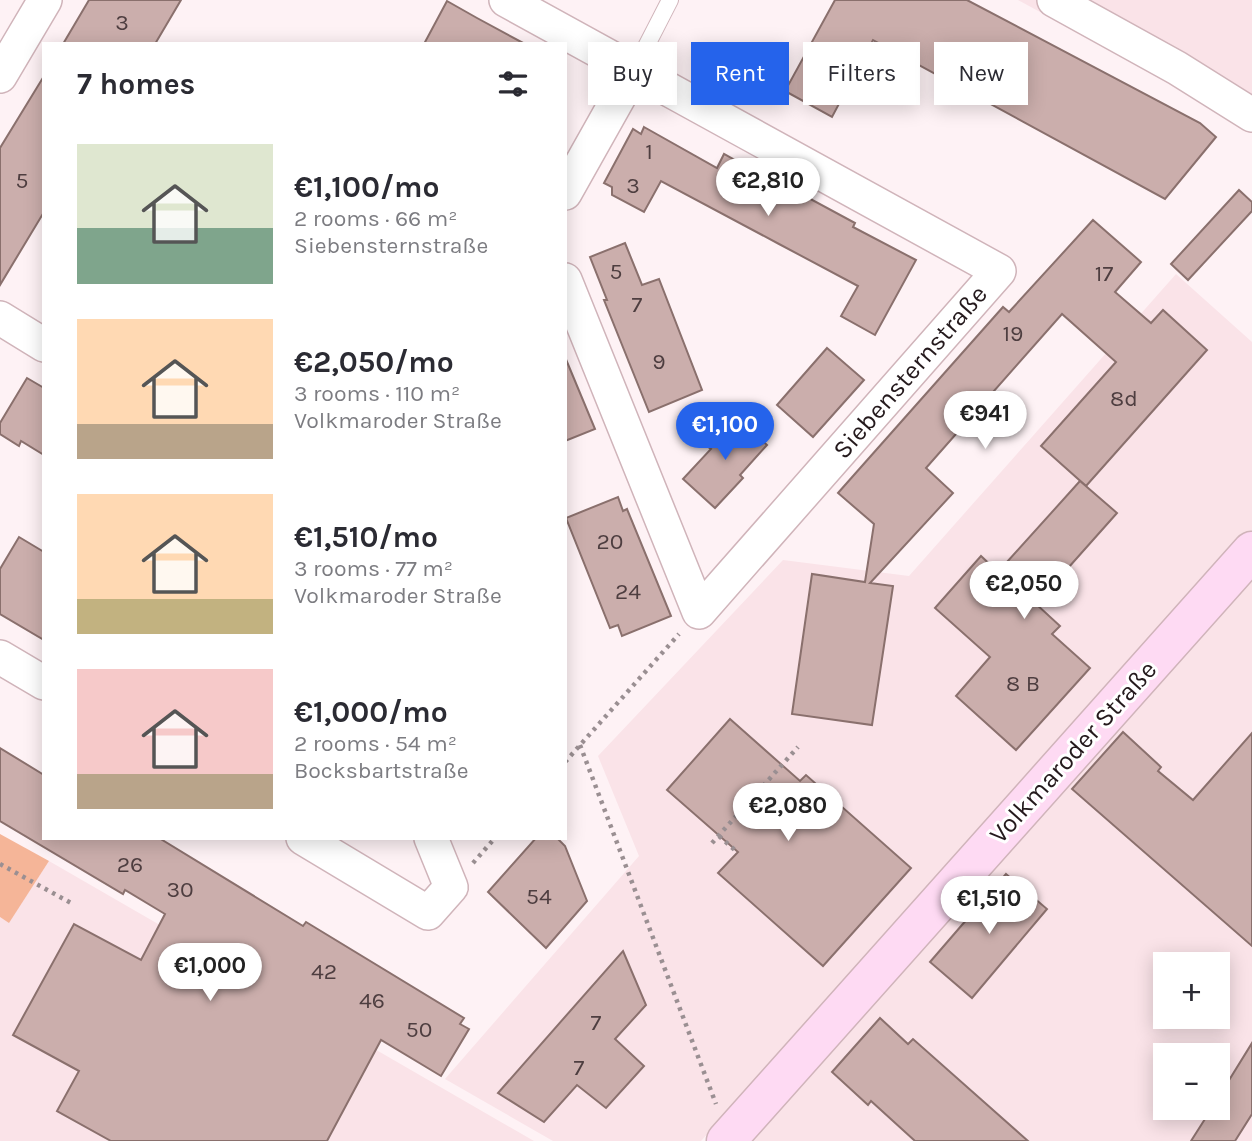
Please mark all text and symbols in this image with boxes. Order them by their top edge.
house number: 3 [115,9,129,36]
chip: Buy [588,42,677,105]
chip: Rent [691,42,789,105]
chip: Filters [803,42,920,105]
chip: New [934,42,1028,105]
icon: filters [494,65,532,103]
text: 7 homes [77,66,195,102]
house number: 1 [645,138,653,165]
pin: €2,810 [711,158,825,218]
house number: 5 [16,167,28,194]
text: €2,810 [732,167,804,194]
text: €1,100/mo [294,169,440,205]
icon: home [133,172,217,256]
house number: 3 [626,172,640,199]
text: 2 rooms · 66 m² [294,205,457,232]
text: Siebensternstraße [294,232,488,259]
house number: 5 [610,258,622,285]
house number: 17 [1095,260,1113,287]
street label: Siebensternstraße [826,279,994,465]
house number: 7 [632,291,643,318]
house number: 19 [1003,320,1023,347]
text: €2,050/mo [294,344,454,380]
icon: home [133,347,217,431]
house number: 9 [652,348,666,375]
text: 3 rooms · 110 m² [294,380,460,407]
house number: 8d [1110,385,1138,412]
pin: €941 [944,392,1026,451]
text: €941 [960,400,1010,427]
pin: €1,100 [668,402,782,462]
text: Volkmaroder Straße [294,407,502,434]
text: €1,100 [692,411,758,438]
text: €1,510/mo [294,519,438,555]
icon: home [133,522,217,606]
house number: 20 [597,528,623,555]
text: 3 rooms · 77 m² [294,555,453,582]
pin: €2,050 [967,562,1081,621]
text: €2,050 [986,570,1062,597]
house number: 24 [615,578,641,605]
text: Volkmaroder Straße [294,582,502,609]
street label: Volkmaroder Straße [983,654,1163,850]
house number: 8 B [1006,670,1040,697]
text: €1,000/mo [294,694,448,730]
icon: home [133,697,217,781]
text: 2 rooms · 54 m² [294,730,457,757]
text: Bocksbartstraße [294,757,469,784]
pin: €2,080 [731,784,845,843]
text: €2,080 [749,792,827,819]
house number: 26 [117,851,143,878]
house number: 30 [166,876,194,903]
pin: €1,510 [932,876,1046,936]
house number: 54 [526,883,552,910]
text: €1,510 [957,885,1021,912]
pin: €1,000 [153,944,267,1003]
text: €1,000 [174,952,246,979]
map controls [1153,952,1230,1120]
button: + [1153,952,1230,1029]
house number: 42 [311,958,337,985]
house number: 46 [359,987,385,1014]
house number: 7 [591,1009,602,1036]
house number: 50 [406,1016,432,1043]
button: − [1153,1043,1230,1120]
house number: 7 [574,1054,585,1081]

